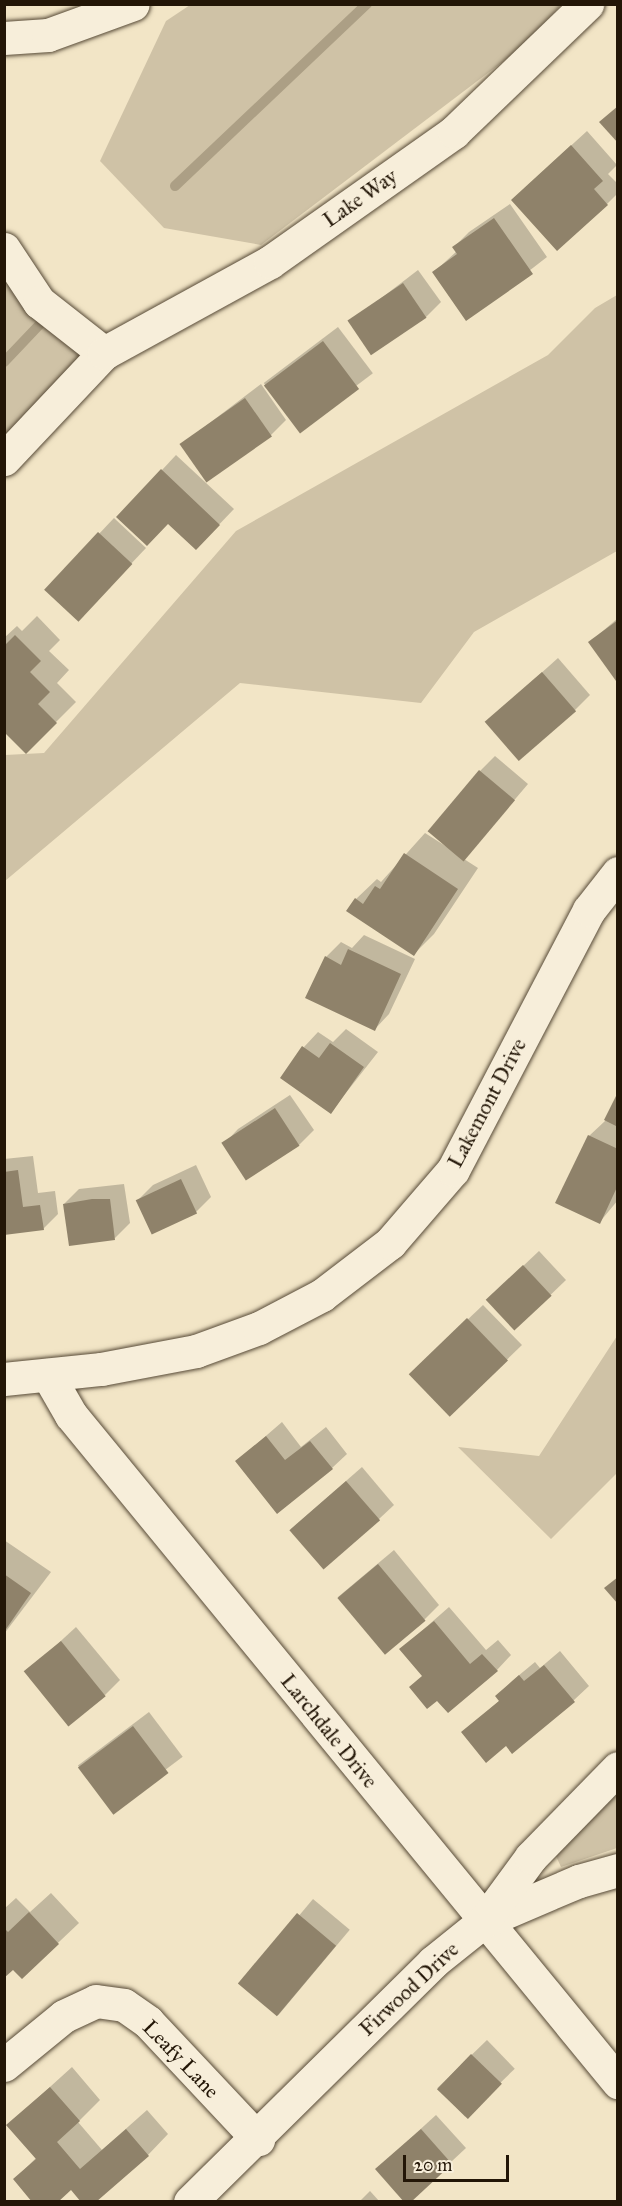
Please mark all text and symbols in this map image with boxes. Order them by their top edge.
street label: Lake Way [318,163,402,233]
street label: Lakemont Drive [442,1034,532,1172]
street label: Larchdale Drive [275,1669,383,1793]
street label: Firwood Drive [354,1937,464,2041]
street label: Leafy Lane [138,2015,224,2103]
scale bar [406,2143,512,2181]
text: 20 m [414,2154,452,2176]

